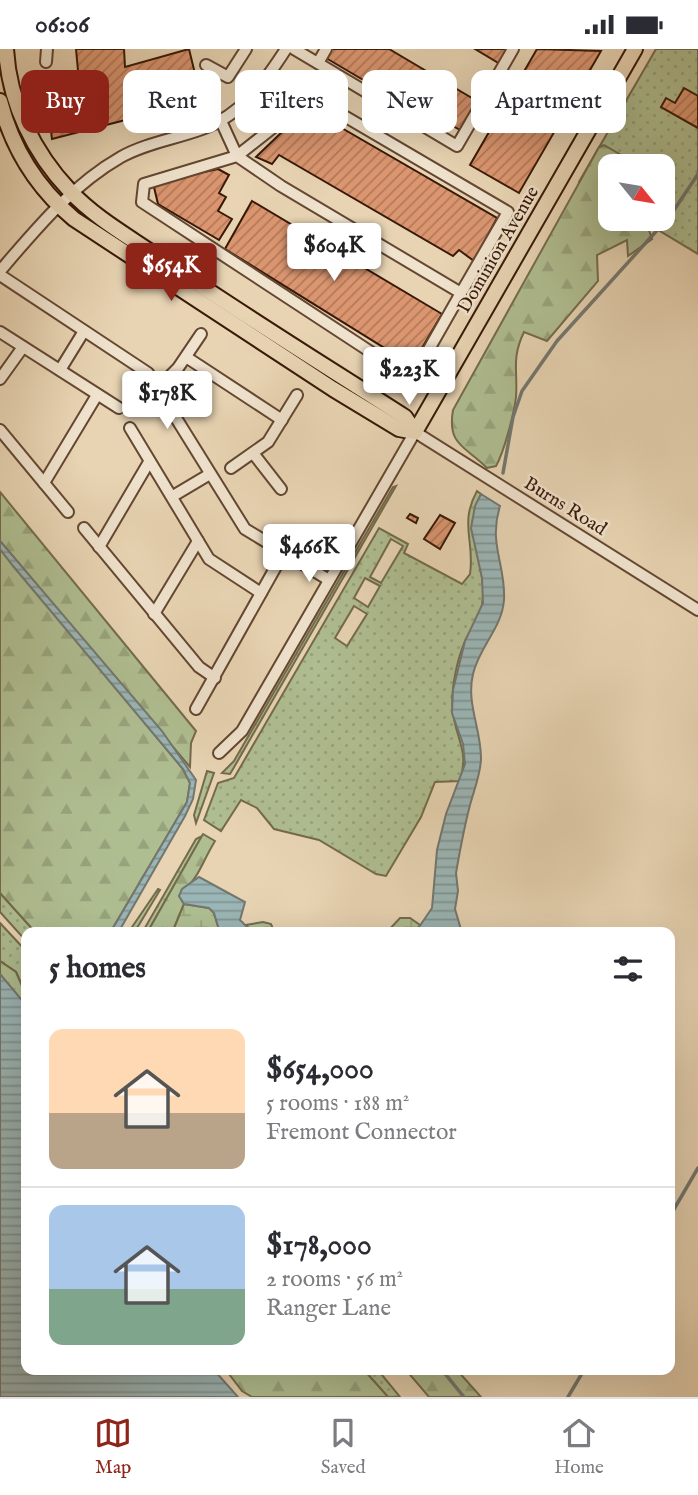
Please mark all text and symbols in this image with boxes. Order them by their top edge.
text: 06:06 [35,8,89,41]
chip: Buy [21,70,109,133]
chip: Rent [123,70,221,133]
chip: Filters [235,70,348,133]
chip: New [362,70,457,133]
chip: Apartment [471,70,626,133]
north arrow [598,154,676,231]
map controls [598,154,675,231]
street label: Dominion Avenue [453,182,545,318]
pin: $604K [285,223,383,283]
text: $604K [303,231,365,260]
pin: $654K [122,243,220,303]
text: $654K [142,251,200,280]
pin: $223K [360,347,458,407]
text: $223K [379,355,439,384]
pin: $178K [118,371,216,431]
text: $178K [138,379,196,408]
street label: Burns Road [519,472,612,542]
pin: $466K [260,525,358,584]
text: $466K [279,532,339,561]
text: 5 homes [49,950,146,988]
icon: filters [609,950,647,988]
text: $654,000 [266,1051,374,1089]
icon: home [105,1057,189,1141]
text: 5 rooms · 188 m² [266,1089,409,1118]
text: Fremont Connector [266,1118,457,1147]
text: $178,000 [266,1227,372,1265]
icon: home [105,1233,189,1317]
text: 2 rooms · 56 m² [266,1265,403,1294]
text: Ranger Lane [266,1294,391,1323]
tab: Map [94,1414,132,1480]
tab: Saved [321,1414,366,1480]
tab: Home [554,1414,604,1480]

